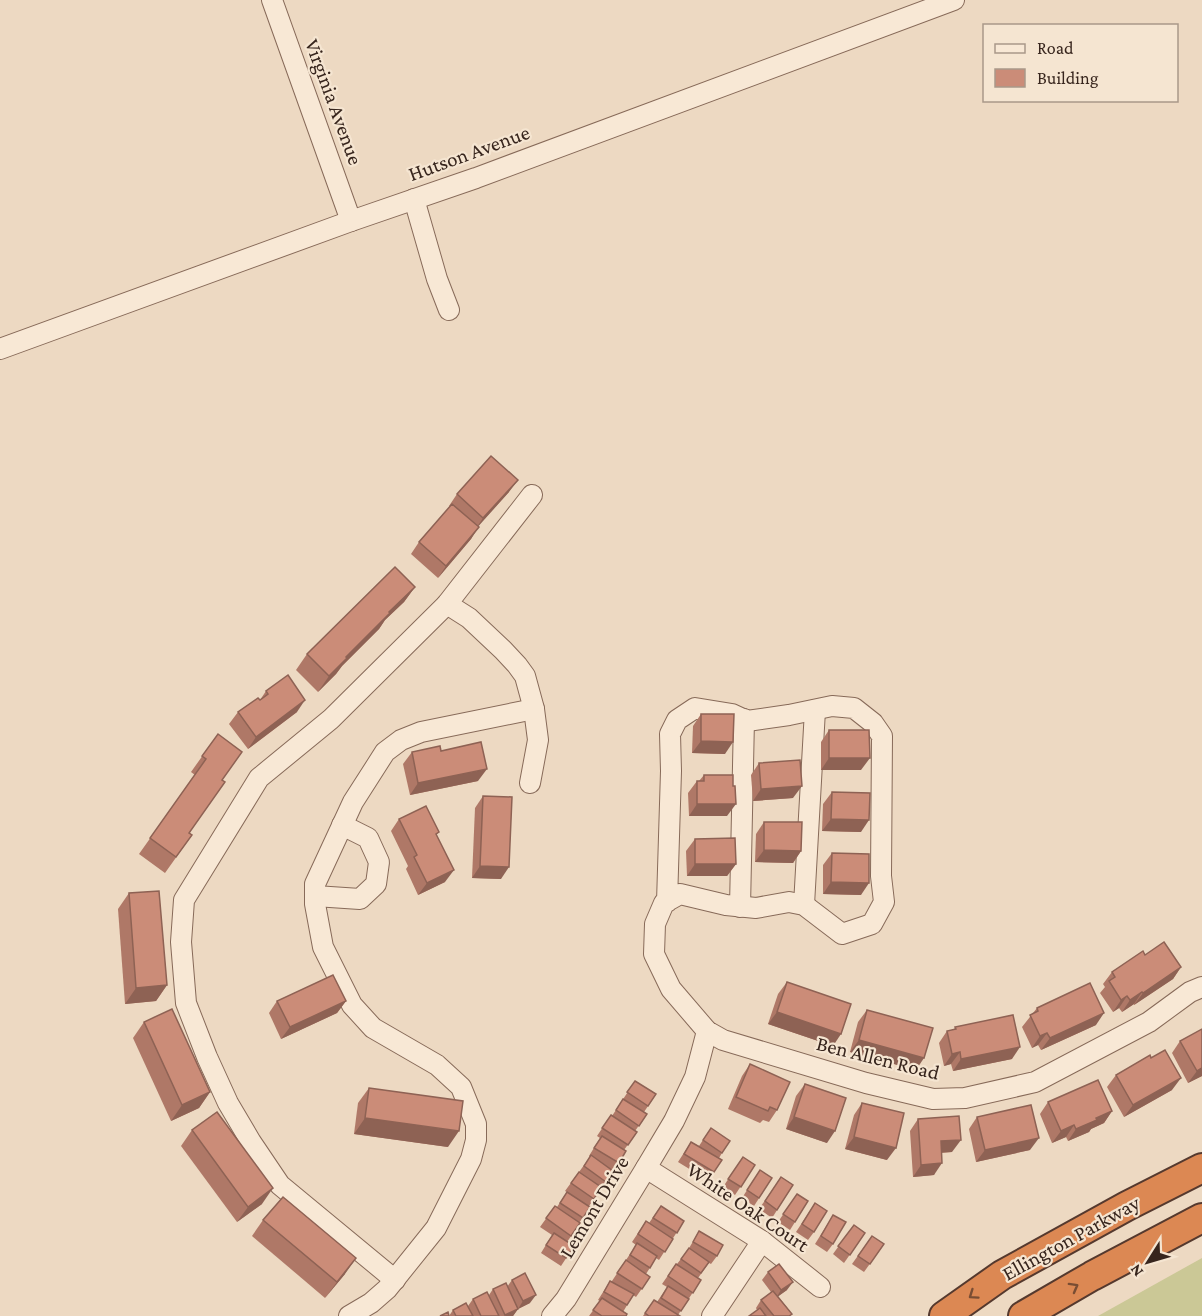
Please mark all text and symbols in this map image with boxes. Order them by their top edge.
legend [983,24,1178,102]
street label: Virginia Avenue [300,36,368,168]
text: Road [1037,38,1074,58]
text: Building [1037,68,1099,88]
street label: Hutson Avenue [405,120,533,186]
street label: Ben Allen Road [814,1031,942,1085]
street label: Lemont Drive [554,1152,634,1262]
street label: White Oak Court [682,1157,814,1257]
street label: Ellington Parkway [998,1190,1144,1286]
north arrow [1118,1232,1178,1292]
text: N [1126,1261,1146,1280]
one-way arrow [1068,1282,1078,1294]
one-way arrow [969,1288,980,1299]

